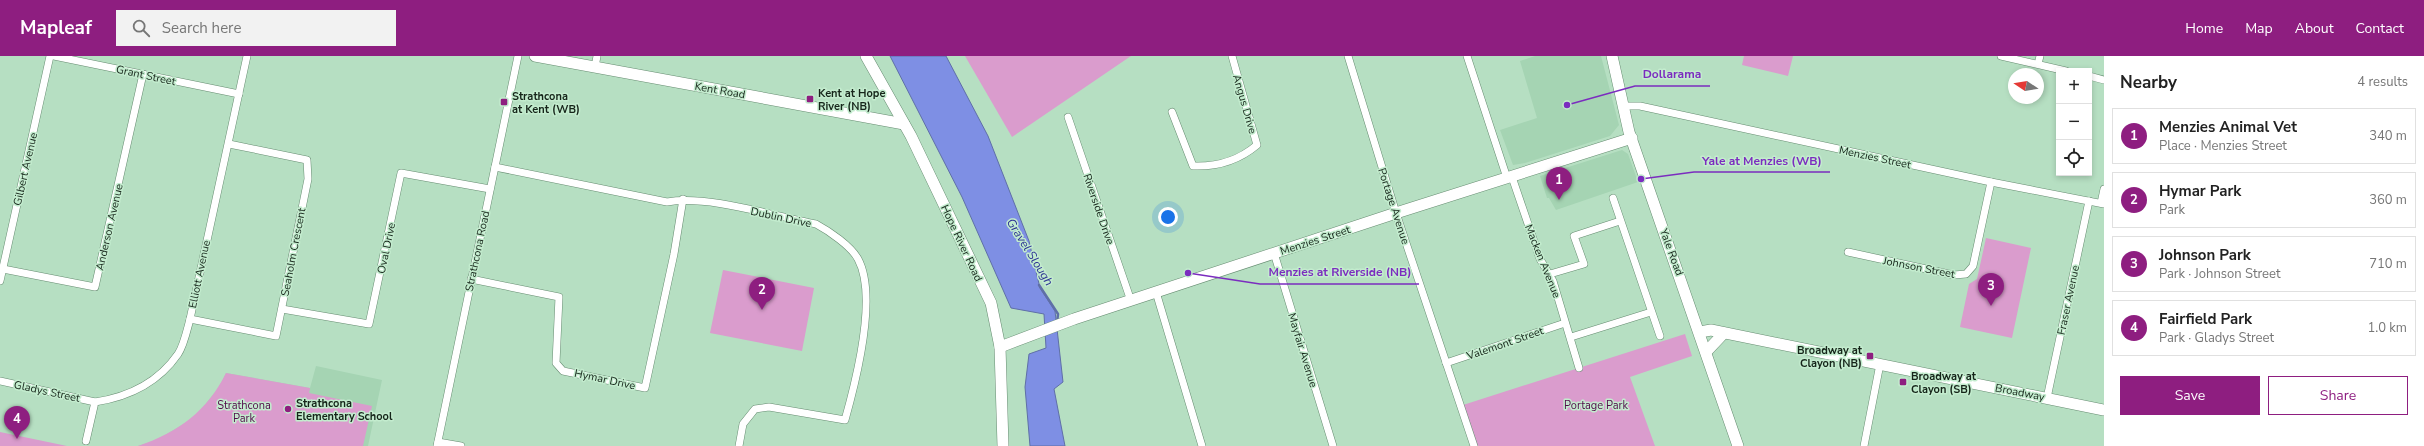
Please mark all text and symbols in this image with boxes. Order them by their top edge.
search box [116,10,396,46]
text: Mapleaf [20,15,92,41]
icon: search [130,17,152,39]
text: Search here [162,18,241,38]
text: Home [2185,19,2223,38]
text: Map [2245,19,2273,38]
text: About [2295,19,2334,38]
text: Contact [2356,19,2404,38]
street label: Grant Street [115,62,177,89]
callout: Dollarama [1635,62,1710,86]
text: Dollarama [1643,66,1701,82]
north arrow [2008,68,2044,104]
map controls [2056,68,2092,176]
button: + [2056,68,2092,104]
text: Nearby [2120,71,2177,94]
street label: Angus Drive [1229,73,1260,136]
text: 4 results [2357,73,2408,91]
street label: Kent Road [693,79,746,102]
place label: Kent at Hope River (NB) [818,86,885,114]
place label: Strathcona at Kent (WB) [512,89,580,117]
marker: Kent at Hope River (NB) [805,94,815,104]
marker: Strathcona at Kent (WB) [499,97,509,107]
button: − [2056,104,2092,140]
text: Menzies Animal Vet [2159,117,2297,137]
text: 1 [2130,127,2138,145]
text: 340 m [2369,127,2407,145]
street label: Gilbert Avenue [10,131,41,207]
text: Place · Menzies Street [2159,137,2287,155]
button: locate [2056,140,2092,176]
street label: Menzies Street [1838,143,1912,172]
callout: Yale at Menzies (WB) [1694,148,1830,172]
text: Yale at Menzies (WB) [1701,153,1822,169]
street label: Portage Avenue [1374,166,1413,246]
pin: 1 [1546,167,1572,200]
street label: Riverside Drive [1079,172,1118,247]
text: Hymar Park [2159,181,2241,201]
street label: Anderson Avenue [92,182,127,272]
text: 2 [2130,191,2138,209]
text: 360 m [2369,191,2407,209]
text: Park [2159,201,2185,219]
street label: Hope River Road [937,202,986,284]
street label: Dublin Drive [749,204,813,231]
street label: Seaholm Crescent [278,207,309,298]
your location [1158,207,1178,227]
street label: Strathcona Road [462,209,493,293]
water label: Gravel Slough [1003,215,1057,289]
street label: Oval Drive [374,221,399,275]
street label: Menzies Street [1278,222,1352,259]
street label: Macken Avenue [1521,222,1564,300]
street label: Yale Road [1656,226,1687,278]
street label: Elliott Avenue [185,238,214,310]
text: Johnson Park [2159,245,2251,265]
street label: Johnson Street [1881,253,1956,282]
text: 3 [2130,255,2138,273]
text: 710 m [2369,255,2407,273]
callout: Menzies at Riverside (NB) [1260,260,1419,284]
text: Menzies at Riverside (NB) [1268,264,1412,280]
street label: Fraser Avenue [2054,264,2083,336]
text: Park · Johnson Street [2159,265,2281,283]
pin: 3 [1978,273,2004,306]
pin: 2 [749,277,775,310]
text: Fairfield Park [2159,309,2252,329]
street label: Mayfair Avenue [1284,311,1321,389]
text: 4 [2130,319,2138,337]
text: 1.0 km [2367,319,2407,337]
street label: Valemont Street [1464,323,1546,364]
text: Park · Gladys Street [2159,329,2274,347]
place label: Broadway at Clayon (NB) [1797,343,1863,371]
marker: Broadway at Clayon (NB) [1865,351,1875,361]
street label: Hymar Drive [573,366,637,393]
place label: Broadway at Clayon (SB) [1911,369,1977,397]
button: Save [2120,376,2260,415]
button: Share [2268,376,2408,415]
street label: Gladys Street [12,377,81,406]
marker: Broadway at Clayon (SB) [1898,377,1908,387]
street label: Broadway [1994,380,2046,405]
place label: Strathcona Elementary School [296,396,393,424]
park label: Strathcona Park [217,398,271,426]
park label: Portage Park [1564,398,1628,413]
marker: Strathcona Elementary School [283,404,293,414]
pin: 4 [4,406,30,439]

